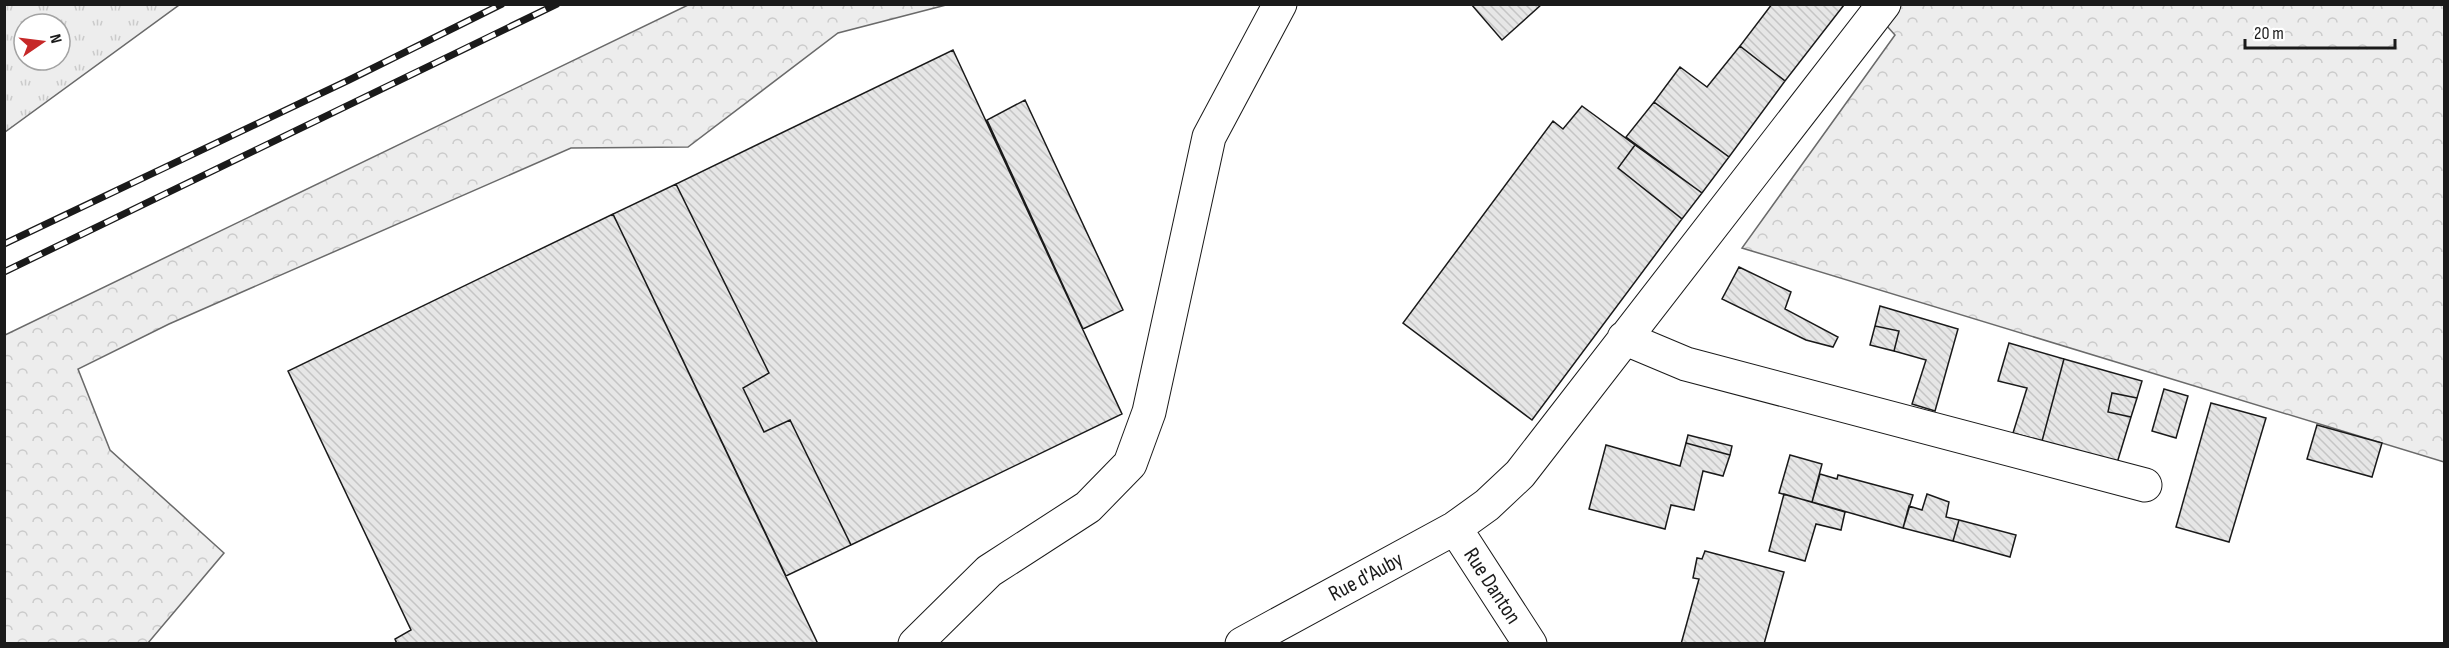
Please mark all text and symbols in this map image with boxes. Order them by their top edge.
north arrow [12,12,72,72]
scale bar [2245,12,2395,50]
text: 20 m [2254,23,2284,44]
text: N [45,32,65,45]
street label: Rue Danton [1457,543,1527,629]
street label: Rue d'Auby [1324,546,1408,608]

